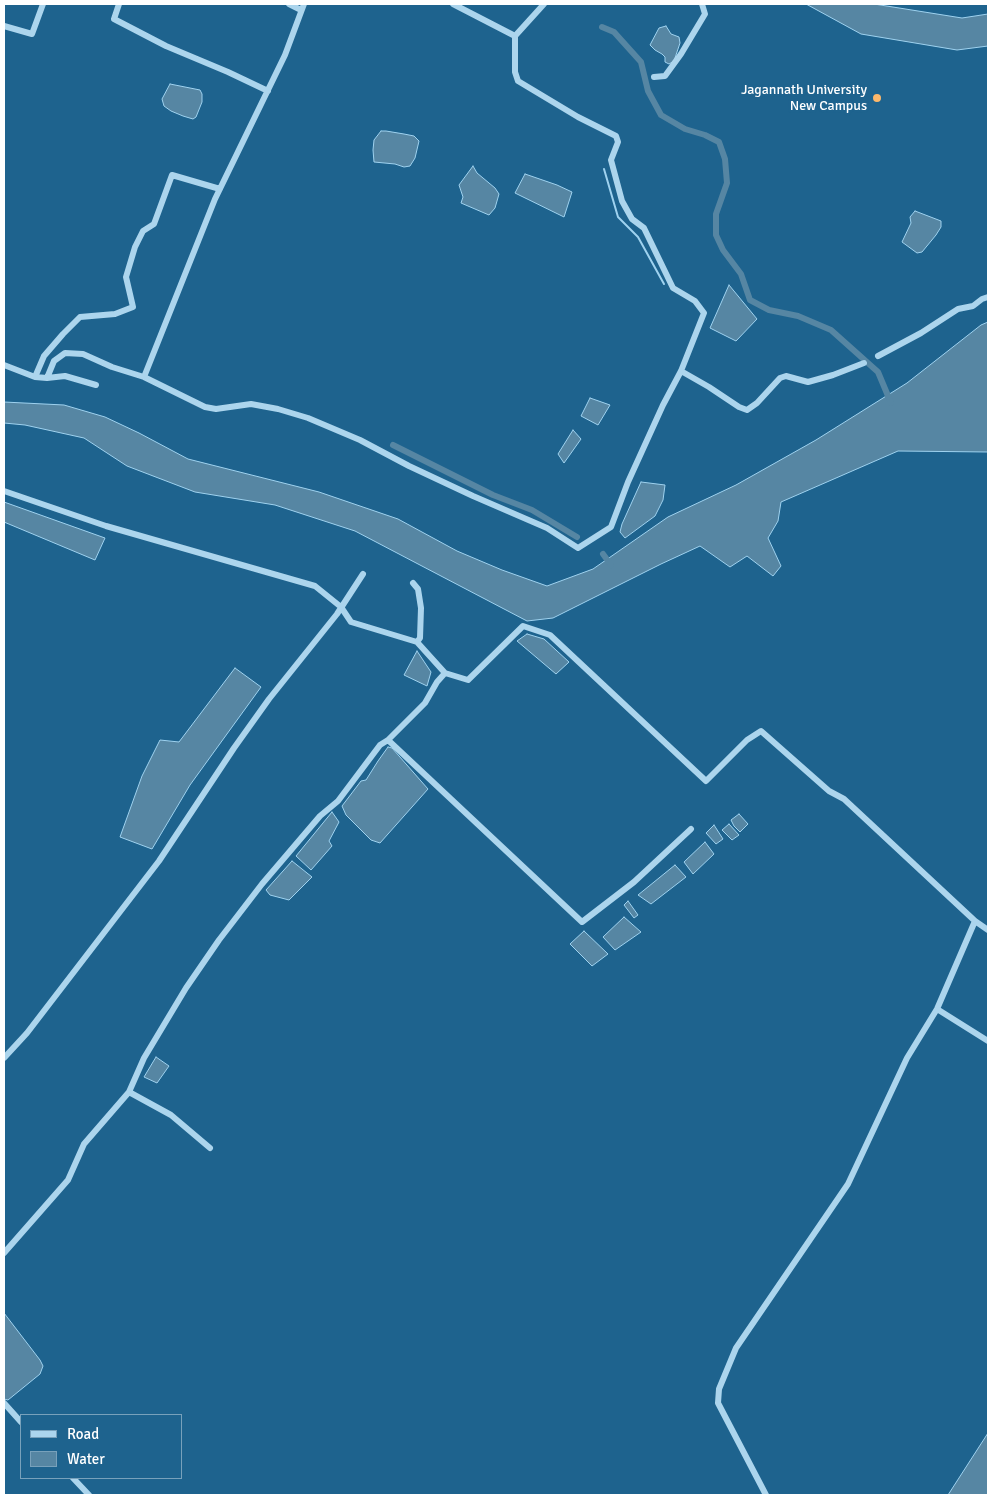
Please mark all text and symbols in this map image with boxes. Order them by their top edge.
place label: Jagannath University New Campus [741,82,867,114]
marker: Jagannath University New Campus [871,92,883,104]
legend [20,1414,182,1479]
text: Road [67,1425,99,1443]
text: Water [67,1450,105,1468]

